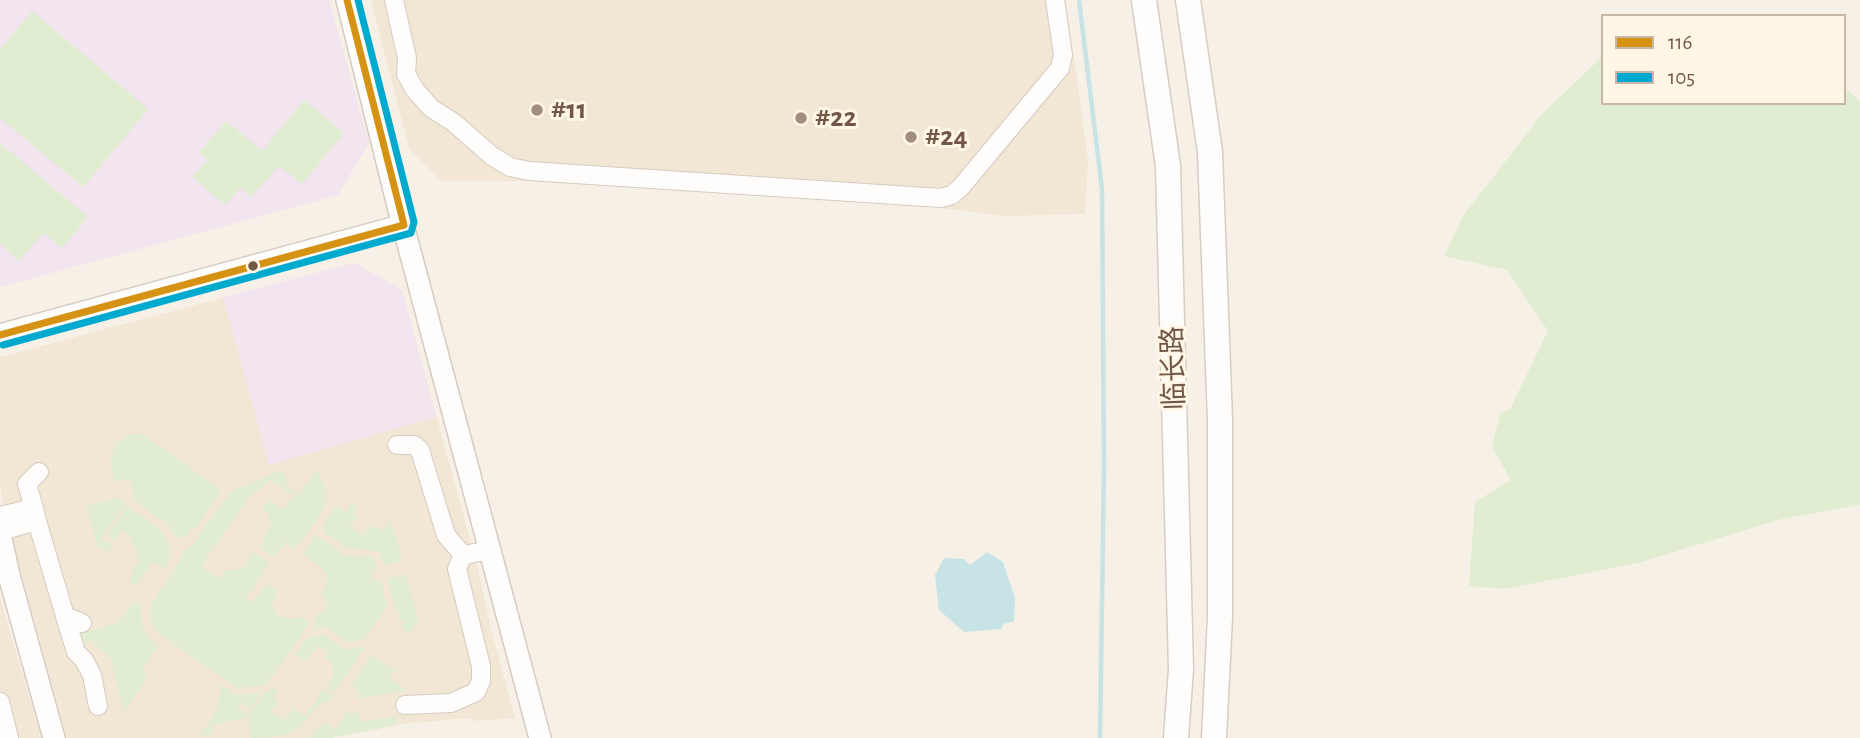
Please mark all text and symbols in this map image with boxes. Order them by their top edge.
legend [1601,14,1846,105]
text: 116 [1668,32,1692,53]
text: 105 [1668,67,1695,88]
place label: #11 [551,93,587,127]
place label: #22 [815,101,857,135]
marker: #11 [529,102,545,118]
marker: #22 [793,110,809,126]
place label: #24 [925,120,968,154]
marker: #24 [903,129,919,145]
unlabelled marker [246,259,260,273]
street label: 临长路 [1156,325,1192,411]

